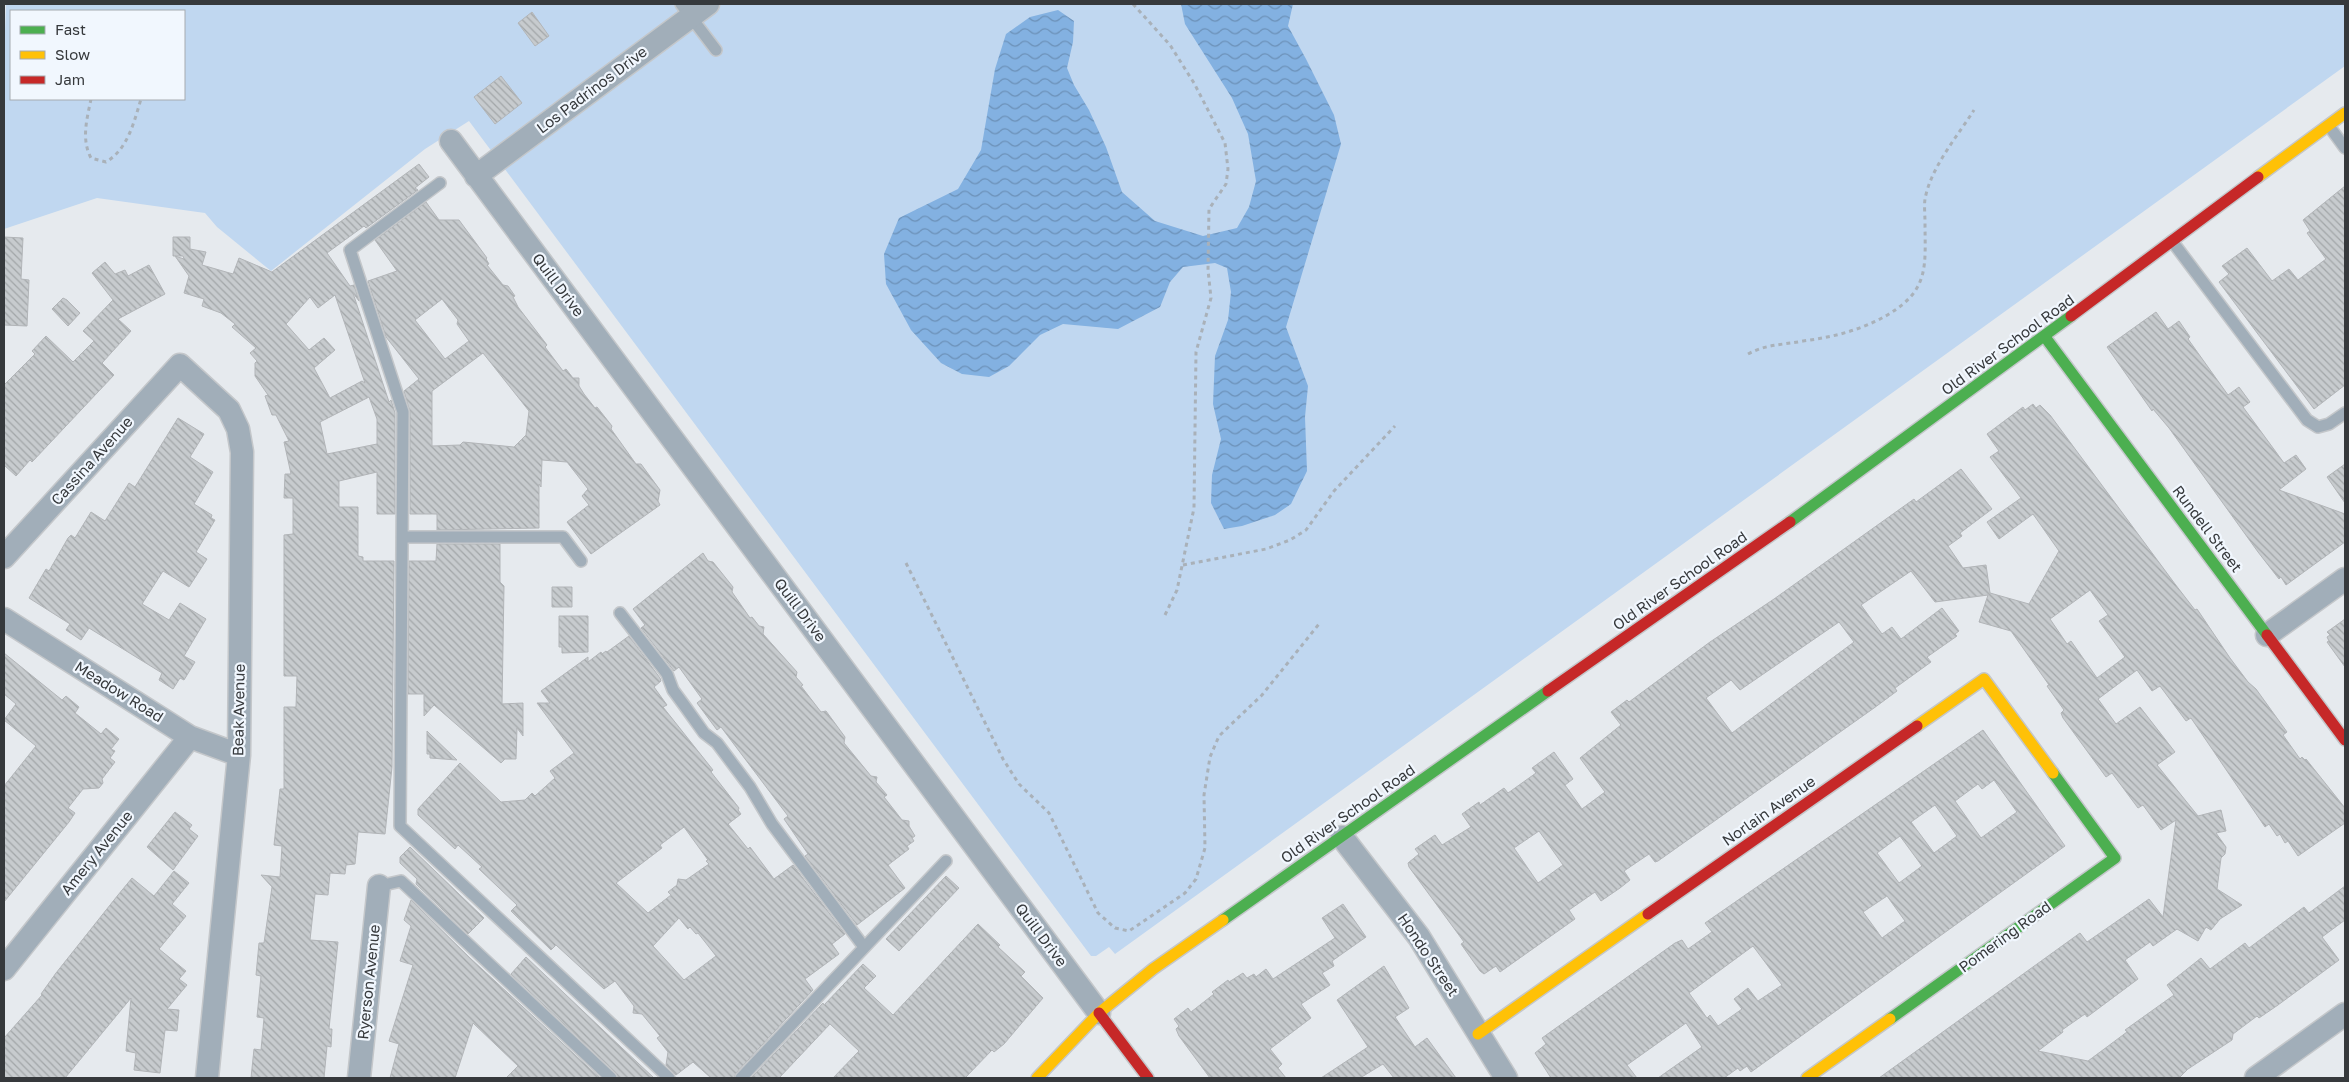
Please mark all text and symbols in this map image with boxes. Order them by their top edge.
legend [10,10,185,100]
text: Fast [55,20,86,38]
street label: Los Padrinos Drive [533,42,650,137]
text: Slow [55,45,90,63]
text: Jam [55,70,85,88]
street label: Quill Drive [529,249,589,320]
street label: Old River School Road [1938,290,2077,398]
street label: Cassina Avenue [47,412,136,508]
street label: Rundell Street [2169,481,2246,575]
street label: Old River School Road [1609,527,1750,633]
street label: Quill Drive [771,574,831,645]
street label: Meadow Road [72,657,167,725]
street label: Beak Avenue [228,663,248,756]
street label: Old River School Road [1277,760,1418,866]
street label: Norlain Avenue [1718,771,1819,849]
street label: Amery Avenue [57,806,136,898]
street label: Pomering Road [1955,897,2054,976]
street label: Quill Drive [1012,899,1072,970]
street label: Hondo Street [1395,910,1463,999]
street label: Ryerson Avenue [353,923,383,1040]

